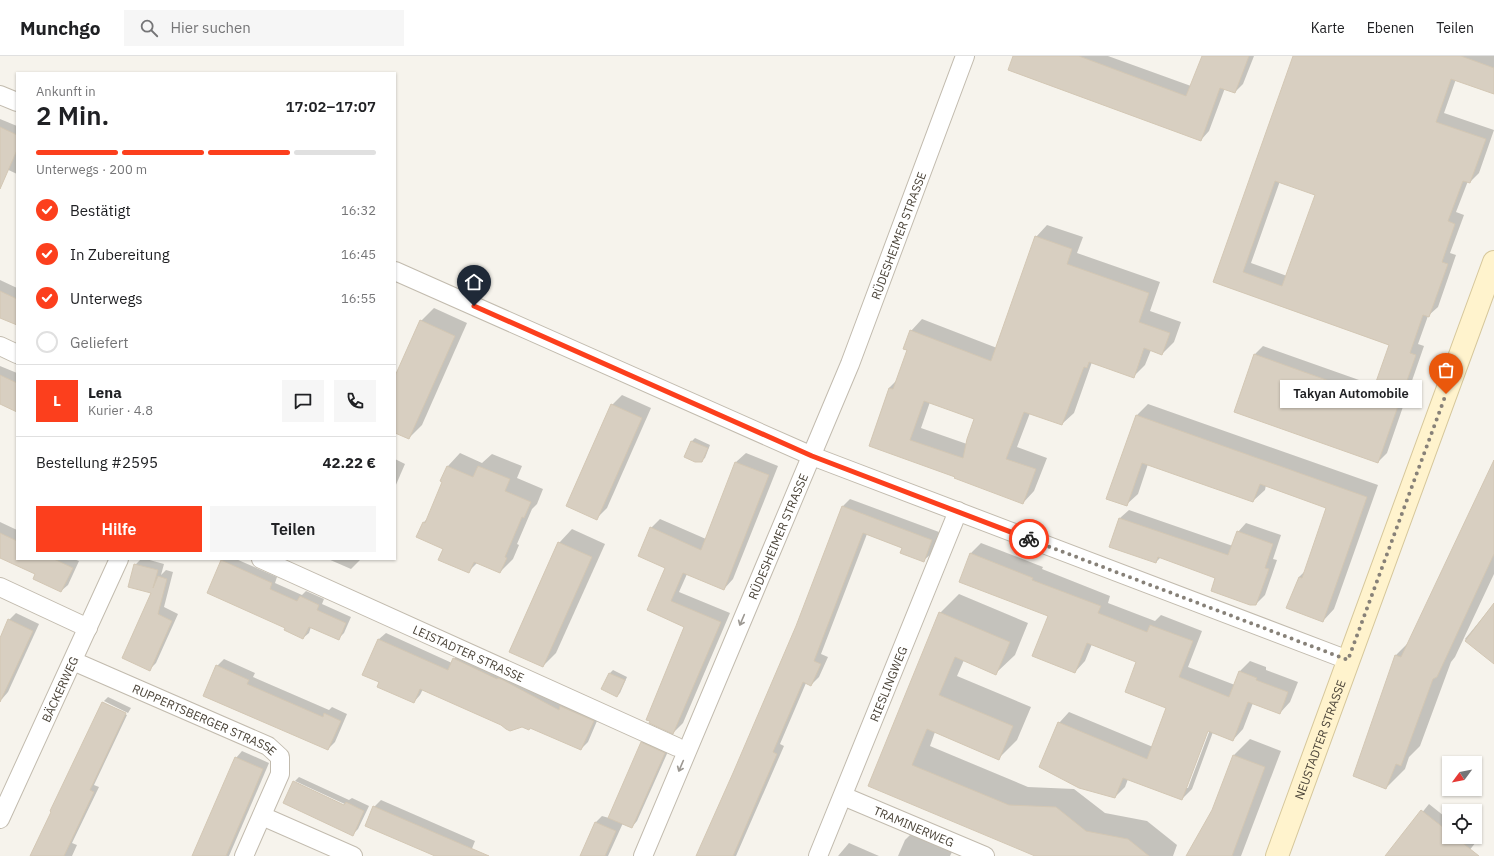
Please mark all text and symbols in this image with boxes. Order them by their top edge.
search box [124,10,404,46]
text: Munchgo [20,16,100,40]
icon: search [138,17,160,39]
text: Hier suchen [170,18,251,37]
text: Karte [1311,19,1345,37]
text: Ebenen [1367,19,1414,37]
text: Teilen [1436,19,1474,37]
text: Ankunft in [36,83,96,100]
text: 17:02–17:07 [286,97,376,116]
text: 2 Min. [36,98,109,132]
text: Unterwegs · 200 m [36,161,147,178]
street label: RÜDESHEIMER STRASSE [867,169,929,301]
icon: check [36,199,58,221]
text: Bestätigt [70,201,131,220]
text: 16:32 [341,202,376,219]
icon: check [36,243,58,265]
text: In Zubereitung [70,245,170,264]
text: 16:45 [341,246,376,263]
pin [457,265,491,306]
icon: home [463,271,485,293]
icon: check [36,287,58,309]
text: Unterwegs [70,289,143,308]
text: 16:55 [341,290,376,307]
text: Geliefert [70,333,129,352]
pin [1429,353,1463,394]
icon: bag [1435,359,1457,381]
button: chat [282,380,324,422]
button: phone [334,380,376,422]
callout: Takyan Automobile [1280,380,1422,408]
text: Lena [88,383,122,402]
text: Takyan Automobile [1293,385,1409,402]
text: L [53,391,61,410]
text: Kurier · 4.8 [88,402,153,419]
text: Bestellung #2595 [36,453,158,472]
text: 42.22 € [322,453,376,472]
street label: RÜDESHEIMER STRASSE [744,471,811,601]
button: Hilfe [36,506,202,552]
button: Teilen [210,506,376,552]
courier [1009,519,1049,559]
icon: bike [1018,528,1040,550]
one-way arrow [737,614,745,626]
street label: LEISTADTER STRASSE [411,621,527,685]
street label: RIESLINGWEG [866,644,910,724]
street label: BÄCKERWEG [38,654,81,724]
street label: NEUSTADTER STRASSE [1291,678,1348,801]
street label: RUPPERTSBERGER STRASSE [130,680,280,758]
north arrow [1442,756,1482,796]
map controls [1442,756,1482,844]
one-way arrow [676,760,684,772]
street label: TRAMINERWEG [871,802,956,850]
button: locate [1442,804,1482,844]

